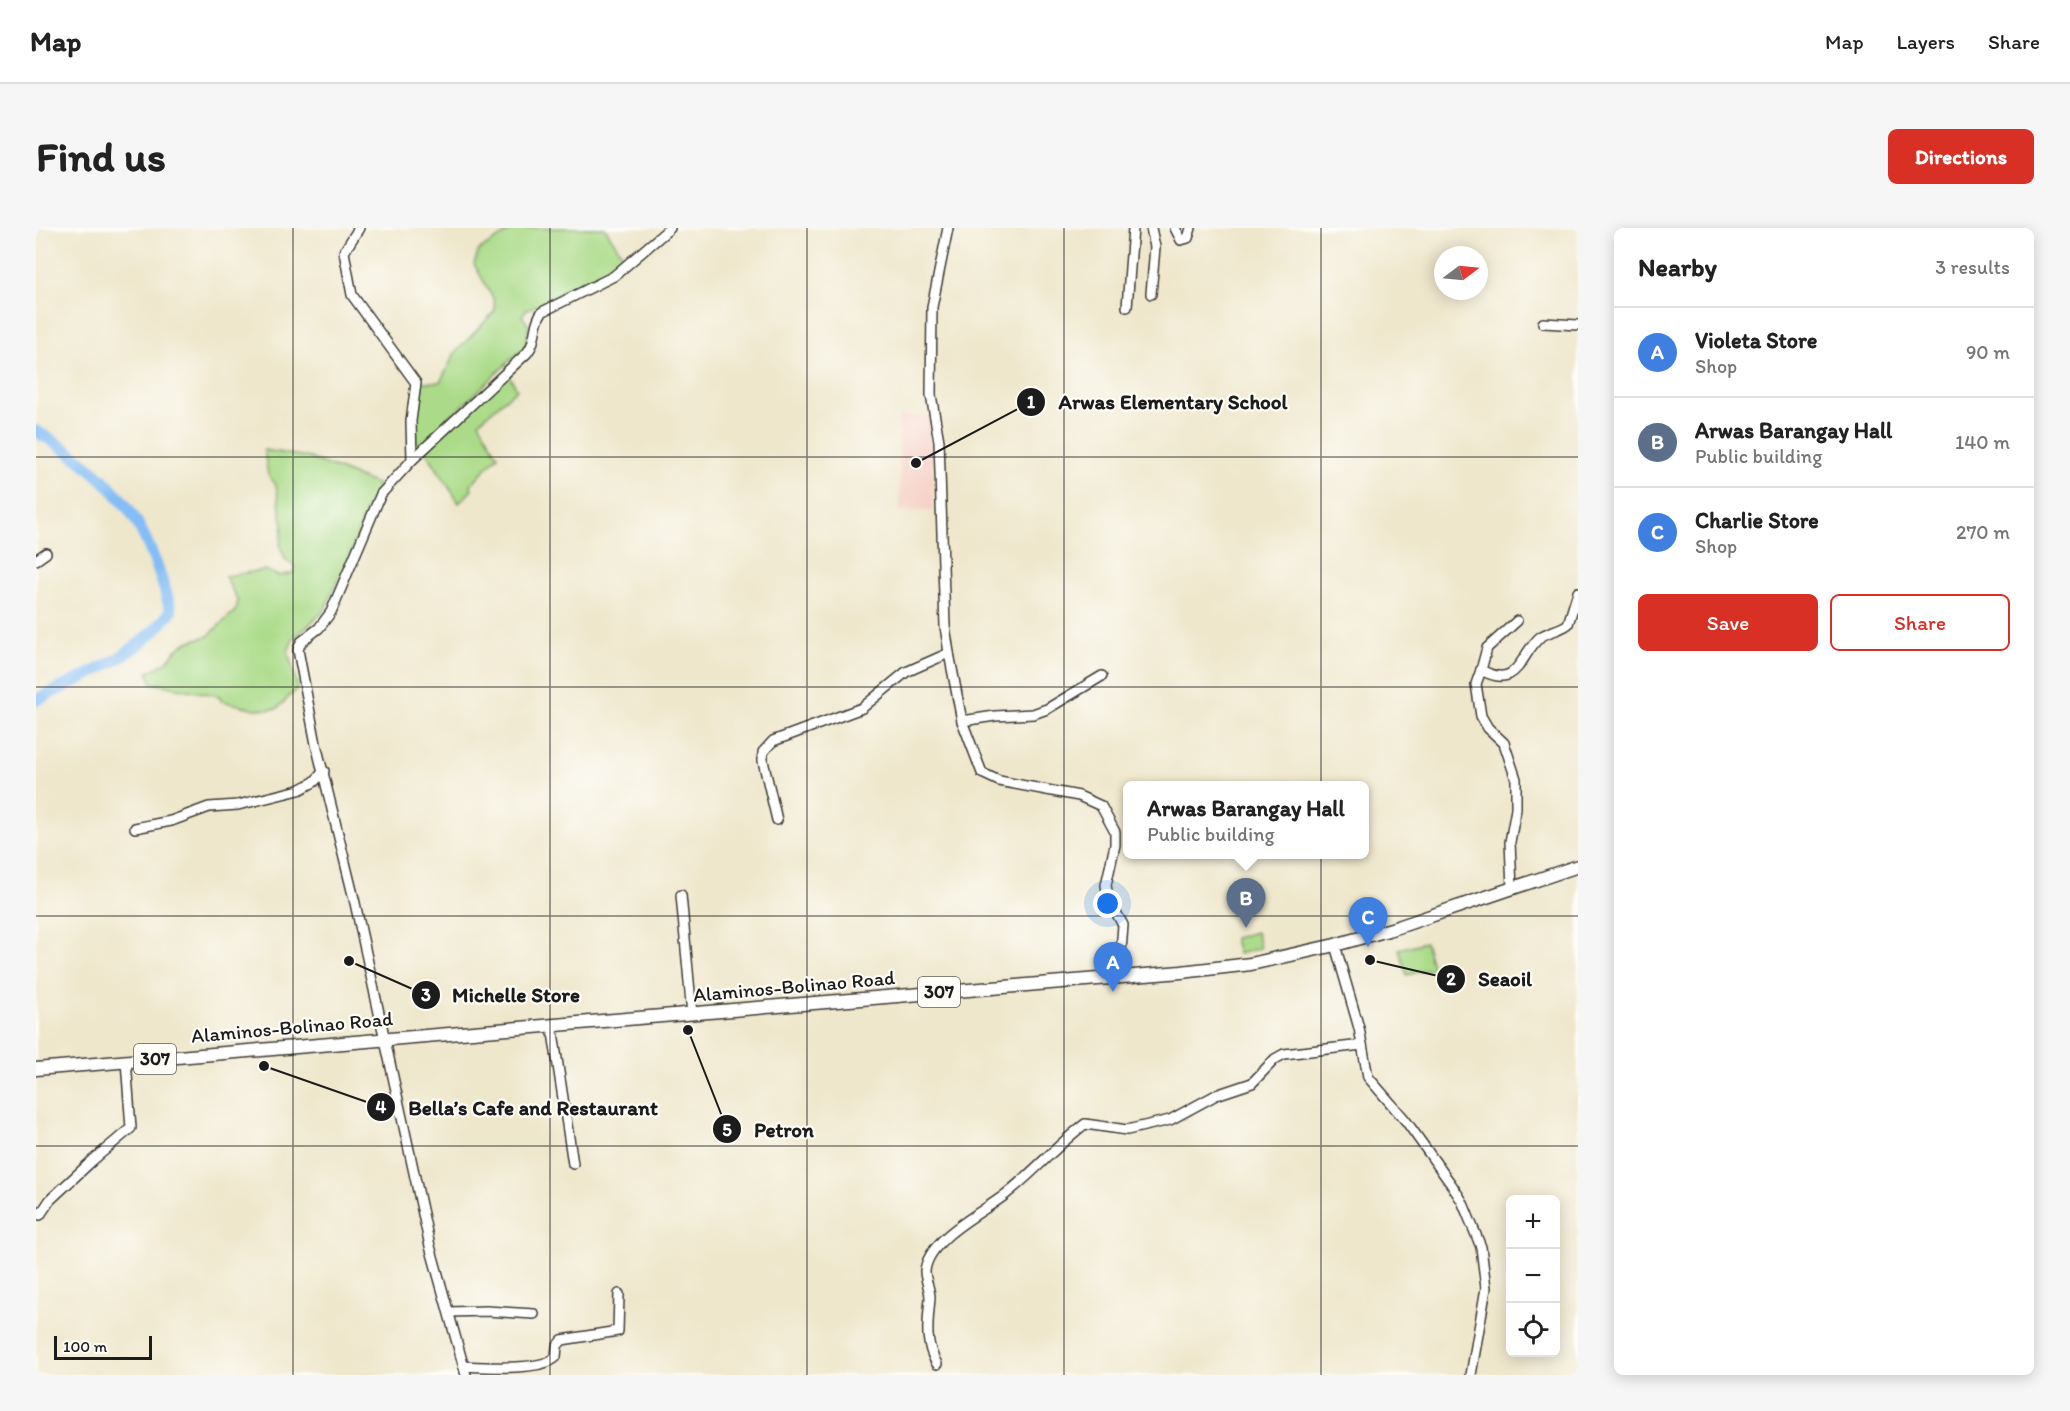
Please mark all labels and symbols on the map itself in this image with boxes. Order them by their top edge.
north arrow [1434,246,1488,300]
callout: Arwas Elementary School [1016,382,1299,421]
text: Arwas Elementary School [1058,389,1289,415]
text: 1 [1027,391,1036,413]
pin: B [1226,878,1266,928]
your location [1093,889,1122,918]
pin: C [1348,898,1388,947]
pin: A [1094,942,1132,992]
callout: Seaoil [1436,959,1545,998]
street label: Alaminos-Bolinao Road [692,965,896,1007]
text: Seaoil [1478,966,1533,991]
text: 2 [1446,968,1456,990]
callout: Michelle Store [411,975,592,1014]
road number: 307 [918,977,960,1007]
text: Michelle Store [452,982,580,1007]
text: 3 [421,984,431,1006]
street label: Alaminos-Bolinao Road [190,1006,394,1048]
road number: 307 [134,1044,176,1074]
callout: Bella’s Cafe and Restaurant [366,1088,670,1127]
text: Bella’s Cafe and Restaurant [408,1095,658,1120]
text: 4 [376,1096,387,1118]
callout: Petron [712,1110,825,1149]
text: Petron [754,1117,814,1142]
text: 5 [722,1119,732,1141]
scale bar [54,1333,152,1360]

